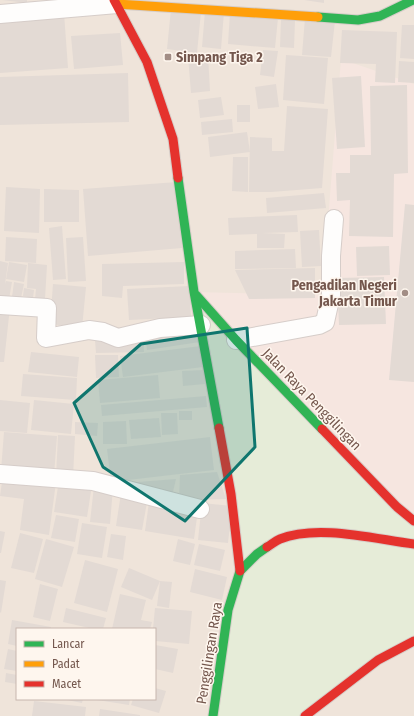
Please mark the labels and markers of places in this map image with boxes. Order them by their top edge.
place label: Simpang Tiga 2 [176,49,263,66]
marker: Simpang Tiga 2 [163,52,173,62]
place label: Pengadilan Negeri Jakarta Timur [292,277,398,310]
marker: Pengadilan Negeri Jakarta Timur [400,288,410,298]

